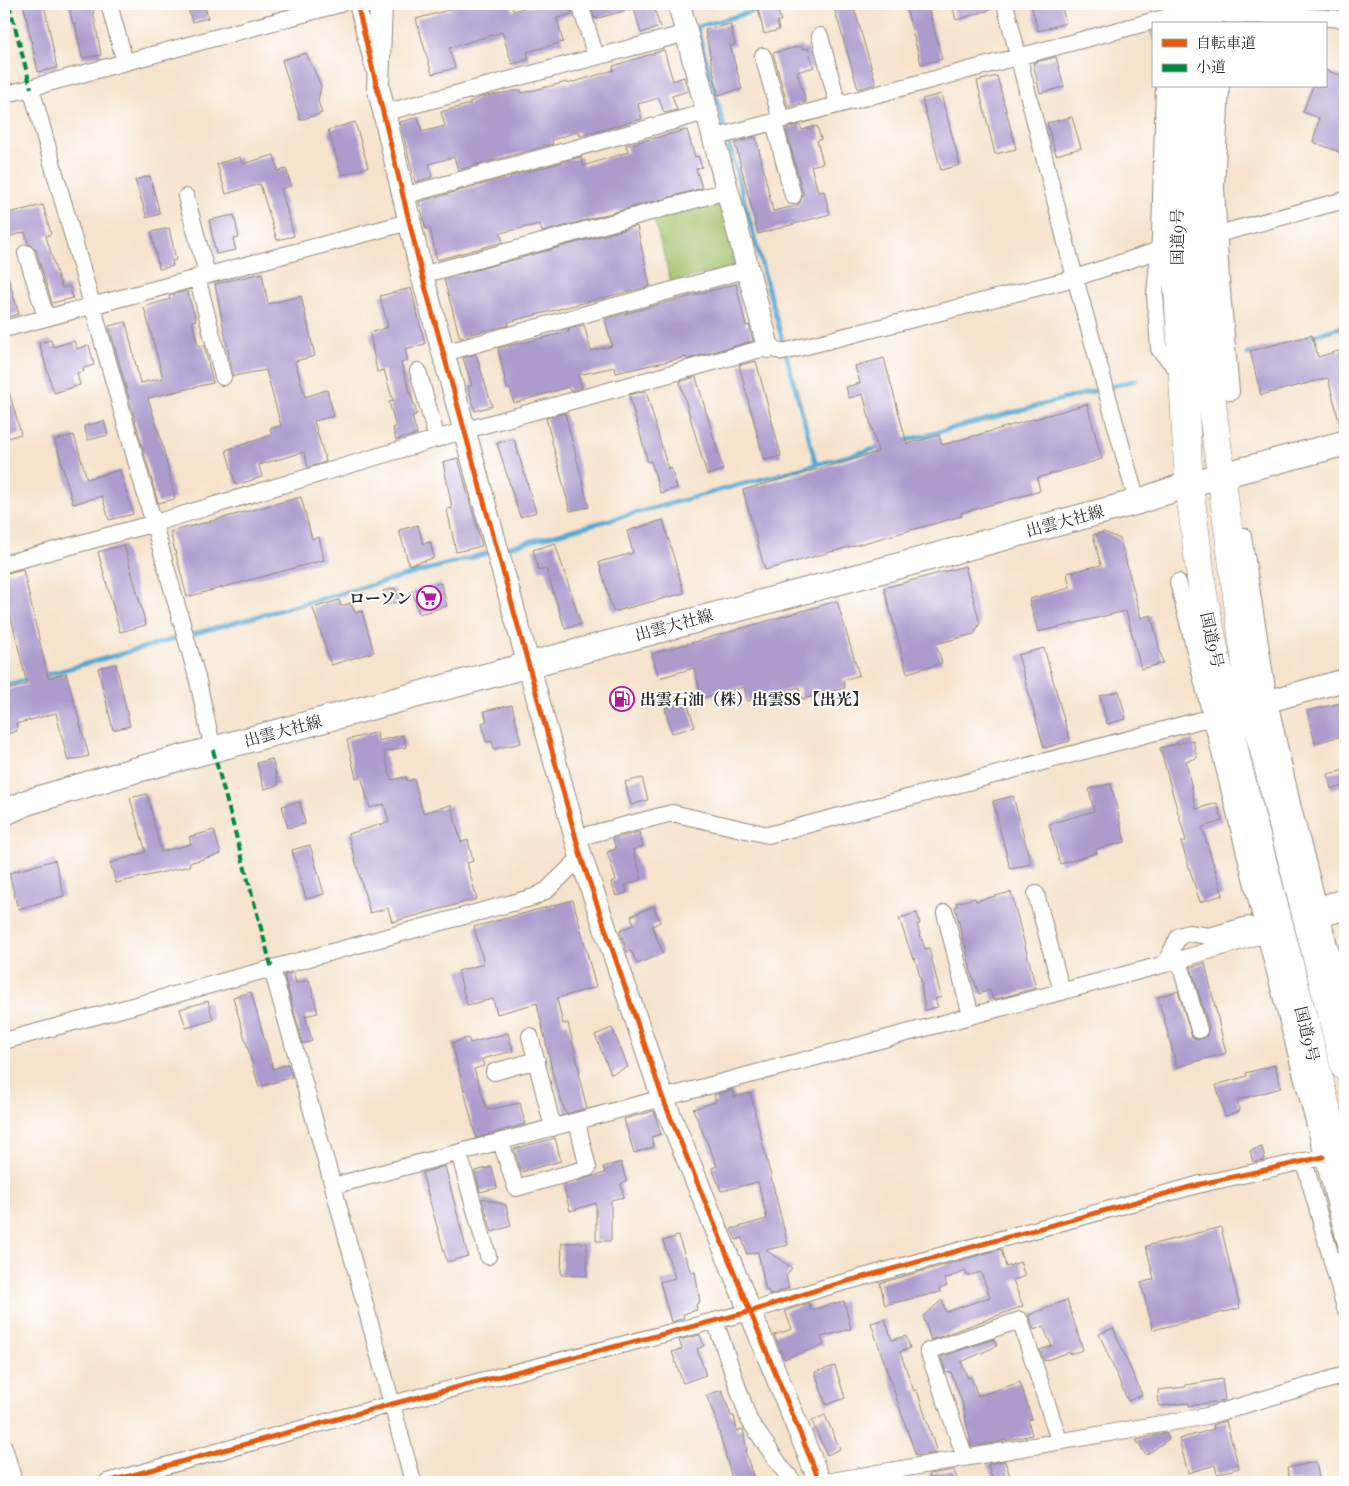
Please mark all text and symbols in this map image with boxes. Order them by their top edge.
legend [1152,22,1326,88]
text: 自転車道 [1196,34,1256,52]
text: 小道 [1196,58,1226,76]
street label: 国道9号 [1168,209,1187,265]
street label: 出雲大社線 [1024,501,1106,541]
supermarket icon: ローソン [416,585,442,611]
place label: ローソン [349,589,412,608]
street label: 出雲大社線 [633,605,715,645]
street label: 国道9号 [1197,610,1227,670]
fuel station icon: 出雲石油（株）出雲SS 【出光】 [609,686,635,712]
place label: 出雲石油（株）出雲SS 【出光】 [640,690,868,709]
street label: 出雲大社線 [242,711,324,751]
street label: 国道9号 [1291,1004,1323,1064]

